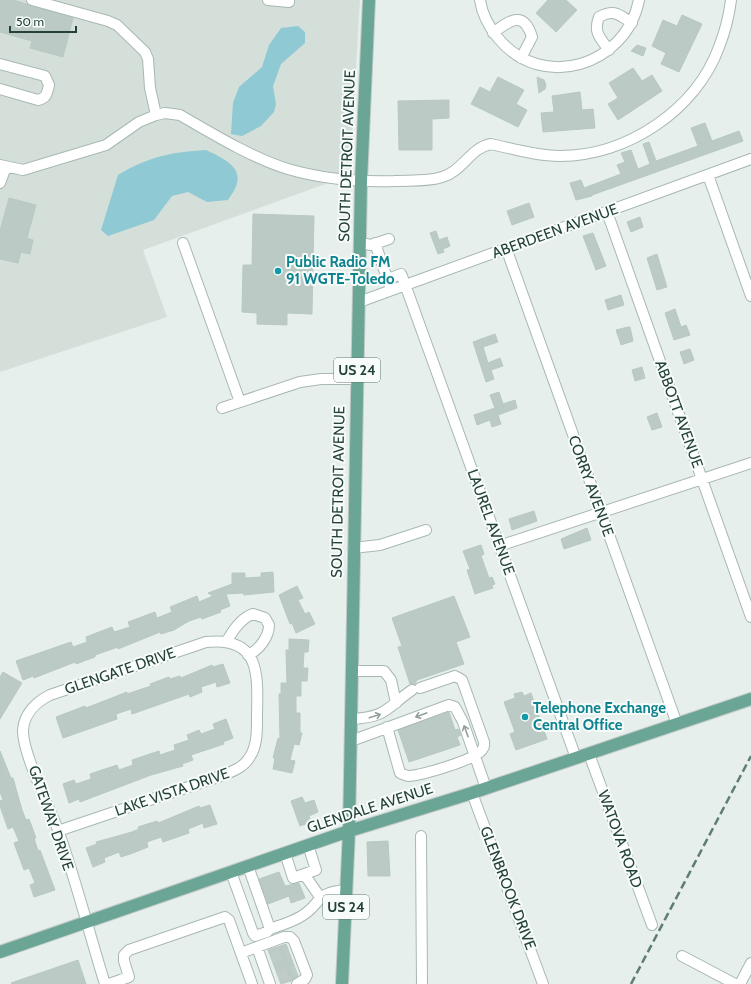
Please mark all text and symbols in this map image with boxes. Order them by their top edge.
scale bar [10,8,76,34]
text: 50 m [16,14,44,29]
street label: SOUTH DETROIT AVENUE [335,70,359,242]
street label: ABERDEEN AVENUE [490,200,620,262]
place label: Public Radio FM 91 WGTE-Toledo [286,253,395,288]
marker: Public Radio FM 91 WGTE-Toledo [273,266,283,276]
road number: US 24 [334,358,380,382]
street label: ABBOTT AVENUE [651,358,707,470]
street label: SOUTH DETROIT AVENUE [328,406,348,578]
street label: CORRY AVENUE [564,433,618,539]
street label: LAUREL AVENUE [464,467,518,577]
street label: GLENGATE DRIVE [62,644,178,698]
place label: Telephone Exchange Central Office [533,699,666,734]
one-way arrow [416,711,428,719]
one-way arrow [369,712,382,719]
marker: Telephone Exchange Central Office [520,712,530,722]
one-way arrow [462,725,469,738]
street label: GATEWAY DRIVE [25,763,77,873]
street label: LAKE VISTA DRIVE [112,764,232,820]
street label: GLENDALE AVENUE [305,779,435,837]
street label: WATOVA ROAD [594,788,646,890]
street label: GLENBROOK DRIVE [476,824,540,952]
road number: US 24 [323,895,369,919]

